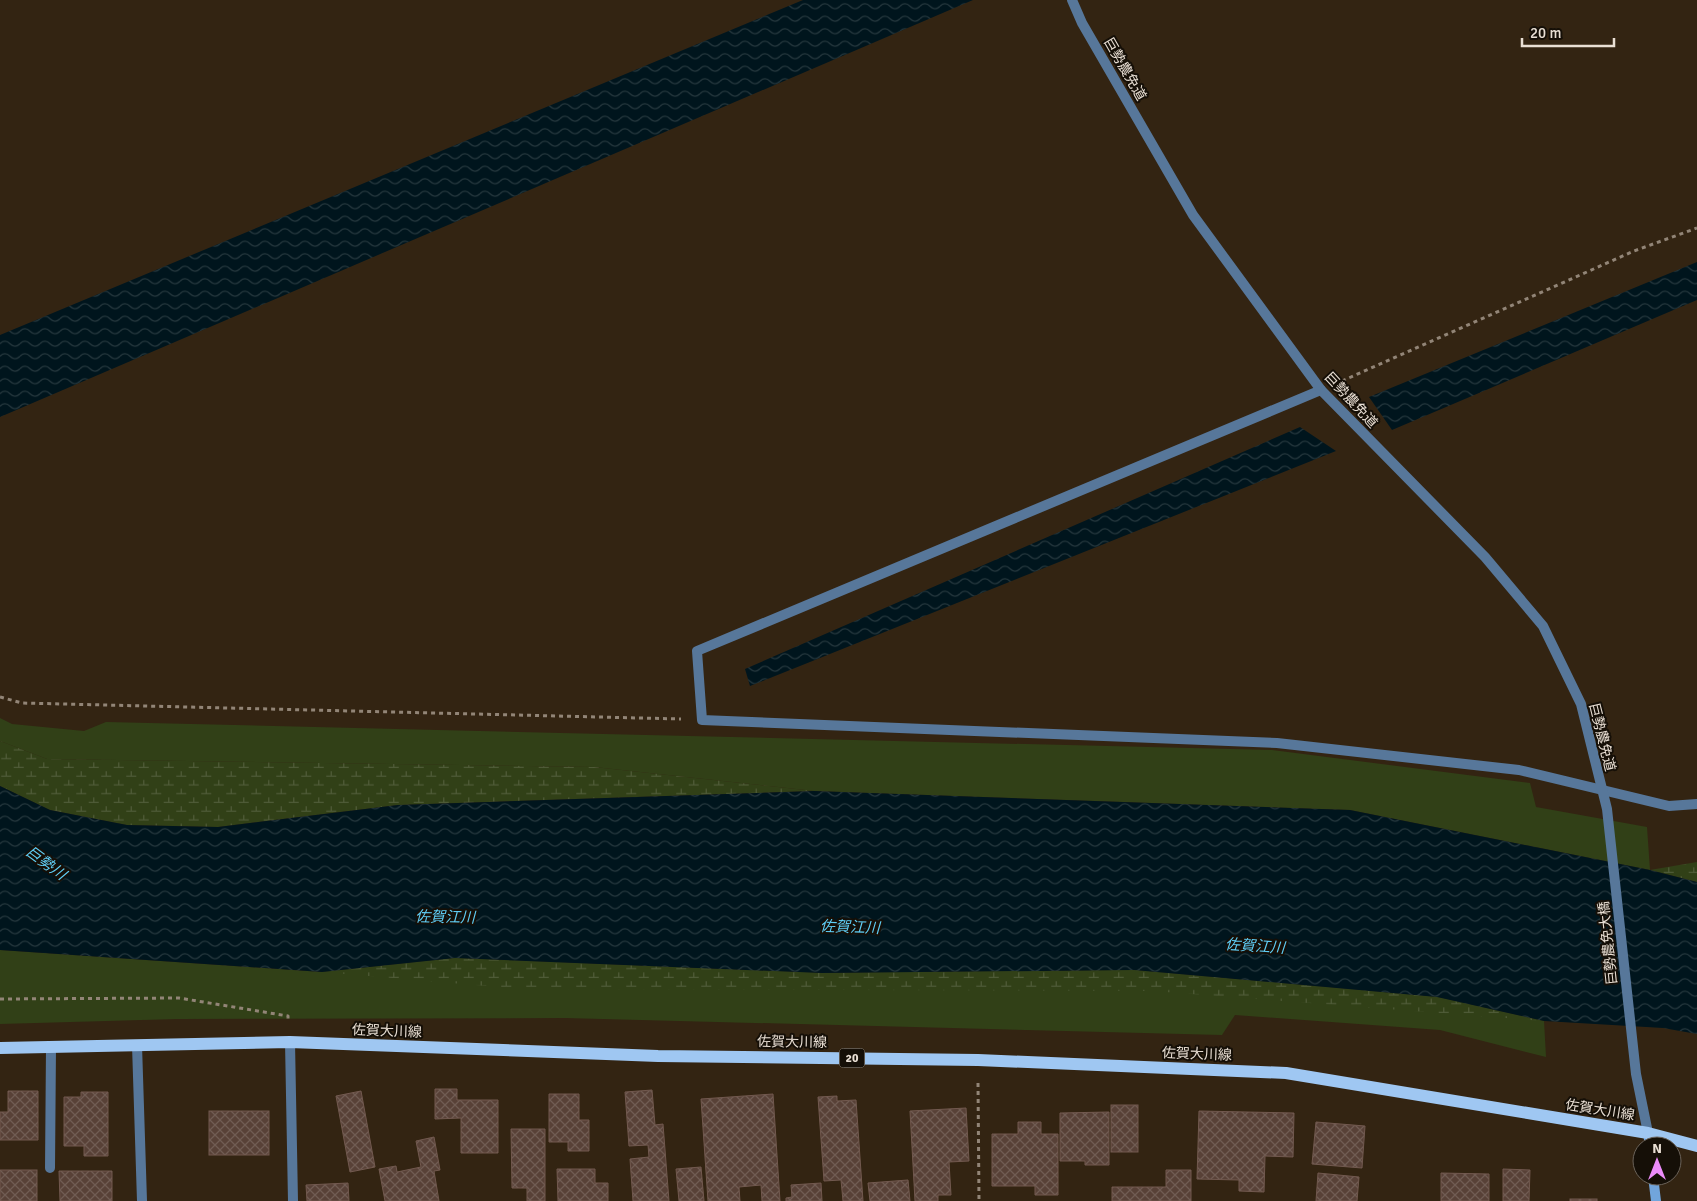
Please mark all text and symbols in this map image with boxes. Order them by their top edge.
scale bar [1522,15,1614,47]
text: 20 m [1530,24,1561,42]
street label: 巨勢農免道 [1100,34,1150,104]
street label: 巨勢農免道 [1321,369,1381,431]
street label: 巨勢農免道 [1585,701,1619,773]
water label: 巨勢川 [23,842,71,885]
street label: 巨勢農免大橋 [1595,900,1621,986]
water label: 佐賀江川 [415,907,477,927]
water label: 佐賀江川 [820,917,882,937]
water label: 佐賀江川 [1224,935,1288,957]
street label: 佐賀大川線 [352,1021,422,1041]
street label: 佐賀大川線 [757,1033,827,1051]
street label: 佐賀大川線 [1162,1044,1232,1064]
road number: 20 [840,1048,864,1068]
street label: 佐賀大川線 [1564,1096,1636,1124]
north arrow [1632,1136,1682,1186]
text: N [1652,1140,1662,1157]

